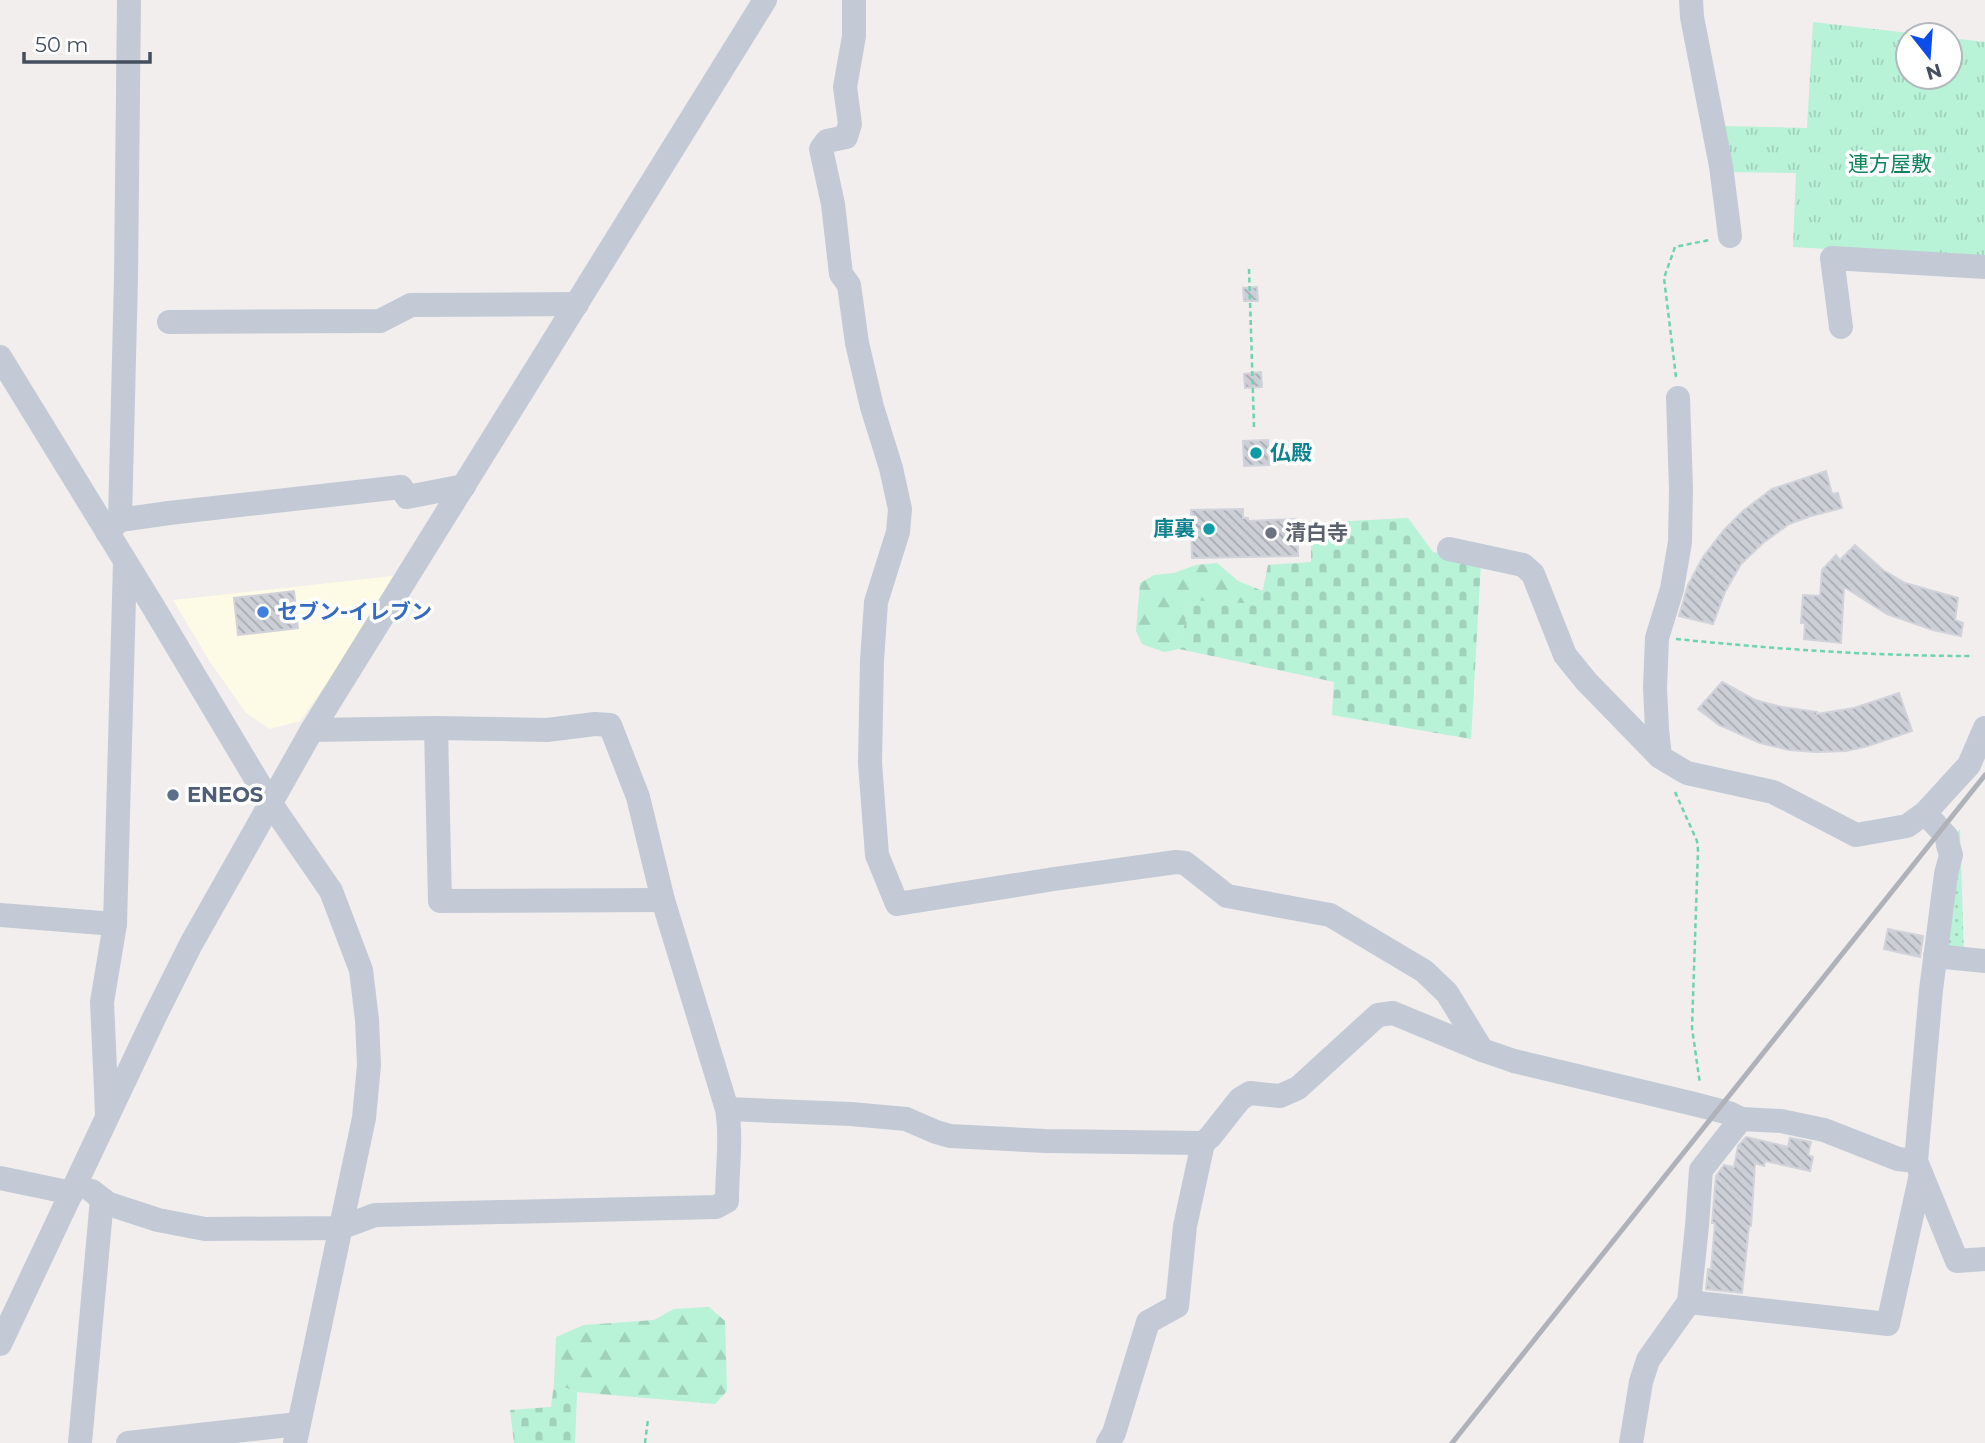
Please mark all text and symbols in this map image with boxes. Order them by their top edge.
scale bar [24,21,150,65]
north arrow [1894,21,1964,91]
text: 50 m [35,32,89,57]
text: N [1923,59,1945,85]
park label: 連方屋敷 [1848,151,1932,176]
place label: 仏殿 [1270,440,1312,465]
marker: 仏殿 [1248,445,1264,461]
place label: 庫裏 [1153,516,1195,541]
place label: 清白寺 [1285,520,1348,545]
marker: 庫裏 [1201,521,1217,537]
marker: 清白寺 [1263,525,1279,541]
place label: セブン-イレブン [277,599,432,624]
marker: セブン-イレブン [255,604,271,620]
place label: ENEOS [187,782,263,807]
marker: ENEOS [165,787,181,803]

